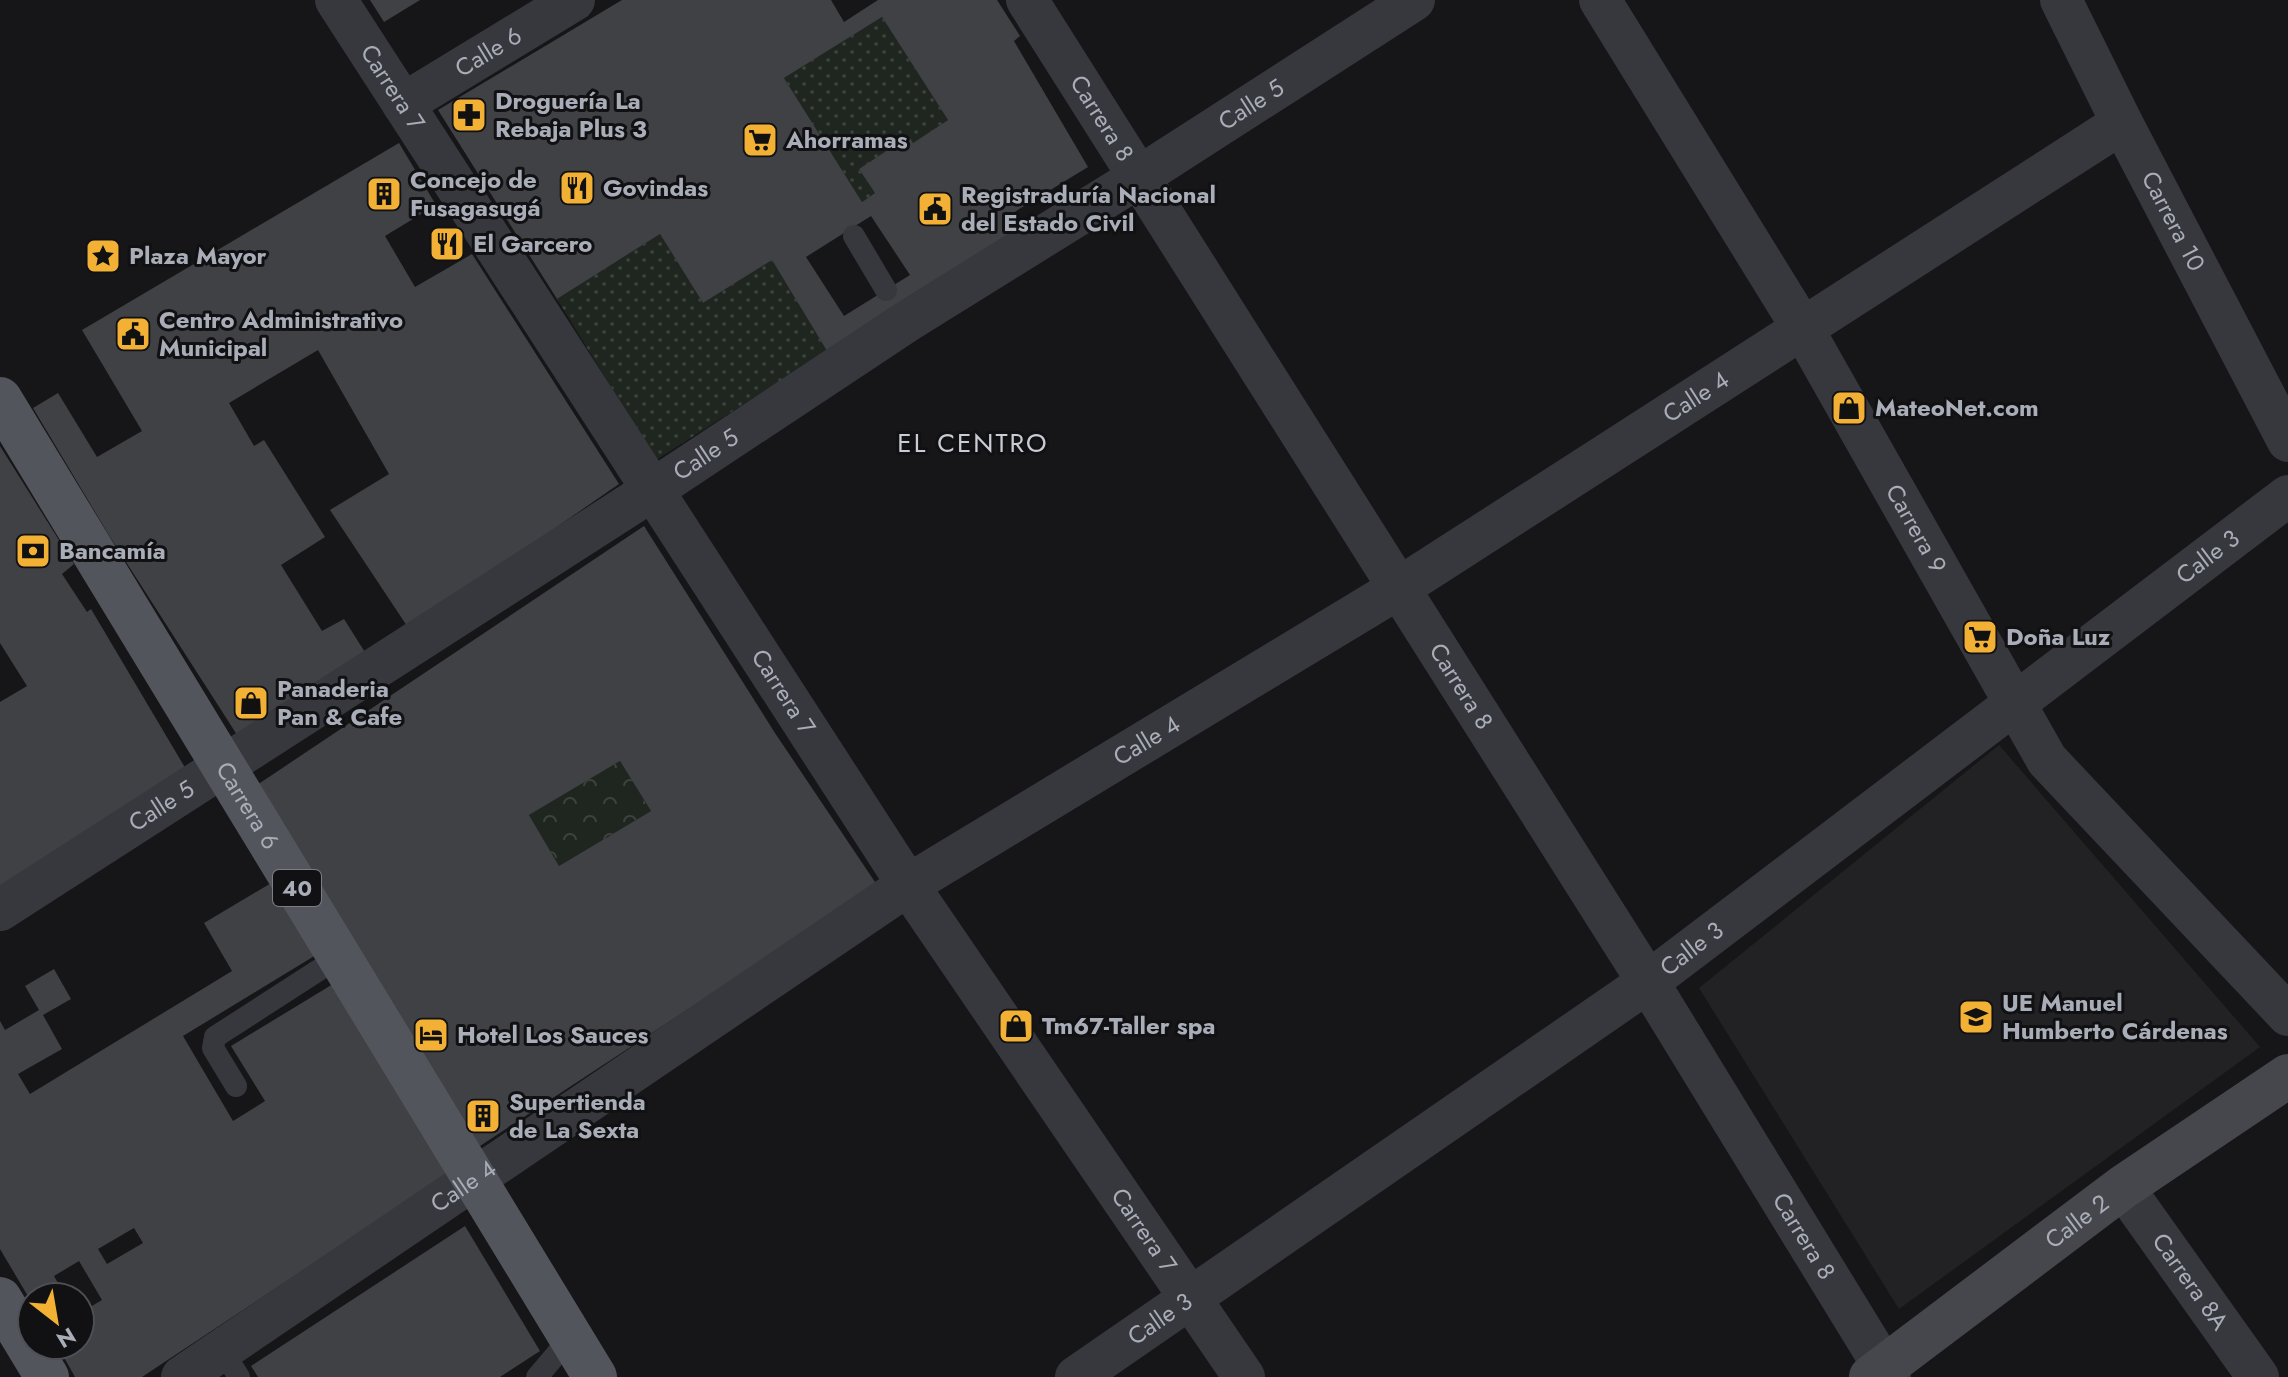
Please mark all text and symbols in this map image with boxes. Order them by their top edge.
street label: Calle 6 [448,18,528,85]
street label: Carrera 7 [352,37,434,137]
street label: Carrera 8 [1062,68,1143,168]
street label: Calle 5 [1211,70,1291,139]
place label: Droguería La Rebaja Plus 3 [495,83,647,146]
pharmacy icon: Droguería La Rebaja Plus 3 [450,96,488,134]
supermarket icon: Ahorramas [741,121,779,159]
place label: Ahorramas [785,122,908,157]
place label: Concejo de Fusagasugá [410,162,541,225]
street label: Carrera 10 [2133,165,2214,277]
restaurant icon: Govindas [558,169,596,207]
place label: Govindas [603,170,708,205]
building icon: Concejo de Fusagasugá [365,175,403,213]
place label: Registraduría Nacional del Estado Civil [961,177,1216,240]
public building icon: Registraduría Nacional del Estado Civil [916,190,954,228]
restaurant icon: El Garcero [428,225,466,263]
place label: El Garcero [473,226,592,261]
place icon: Plaza Mayor [84,237,122,275]
place label: Plaza Mayor [129,238,267,273]
place label: Centro Administrativo Municipal [159,302,403,365]
public building icon: Centro Administrativo Municipal [114,315,152,353]
street label: Calle 4 [1656,362,1736,431]
shop icon: MateoNet.com [1830,389,1868,427]
place label: MateoNet.com [1875,390,2039,425]
street label: Calle 5 [666,420,745,489]
district label: EL CENTRO [897,424,1049,462]
street label: Carrera 9 [1877,477,1956,579]
street label: Calle 3 [2168,521,2247,592]
bank icon: Bancamía [14,532,52,570]
place label: Bancamía [59,533,166,568]
supermarket icon: Doña Luz [1961,618,1999,656]
place label: Doña Luz [2006,619,2111,654]
street label: Carrera 8 [1421,636,1502,736]
street label: Carrera 7 [743,642,825,742]
place label: Panaderia Pan & Cafe [277,671,402,734]
shop icon: Panaderia Pan & Cafe [232,684,270,722]
street label: Calle 4 [1106,706,1187,774]
street label: Carrera 6 [208,755,288,856]
street label: Calle 5 [121,771,201,840]
road number: 40 [273,870,321,906]
street label: Calle 3 [1652,913,1731,984]
place label: UE Manuel Humberto Cárdenas [2002,985,2228,1048]
school or university icon: UE Manuel Humberto Cárdenas [1957,998,1995,1036]
shop icon: Tm67-Taller spa [997,1007,1035,1045]
place label: Tm67-Taller spa [1042,1008,1216,1043]
hotel icon: Hotel Los Sauces [412,1016,450,1054]
place label: Hotel Los Sauces [457,1017,648,1052]
place label: Supertienda de La Sexta [509,1084,646,1147]
building icon: Supertienda de La Sexta [464,1097,502,1135]
street label: Calle 4 [423,1151,503,1221]
street label: Carrera 7 [1103,1181,1186,1280]
street label: Carrera 8 [1764,1186,1844,1286]
street label: Calle 2 [2037,1186,2116,1257]
street label: Carrera 8A [2144,1225,2237,1337]
north arrow [16,1281,96,1361]
street label: Calle 3 [1120,1284,1199,1353]
text: N [51,1320,82,1356]

